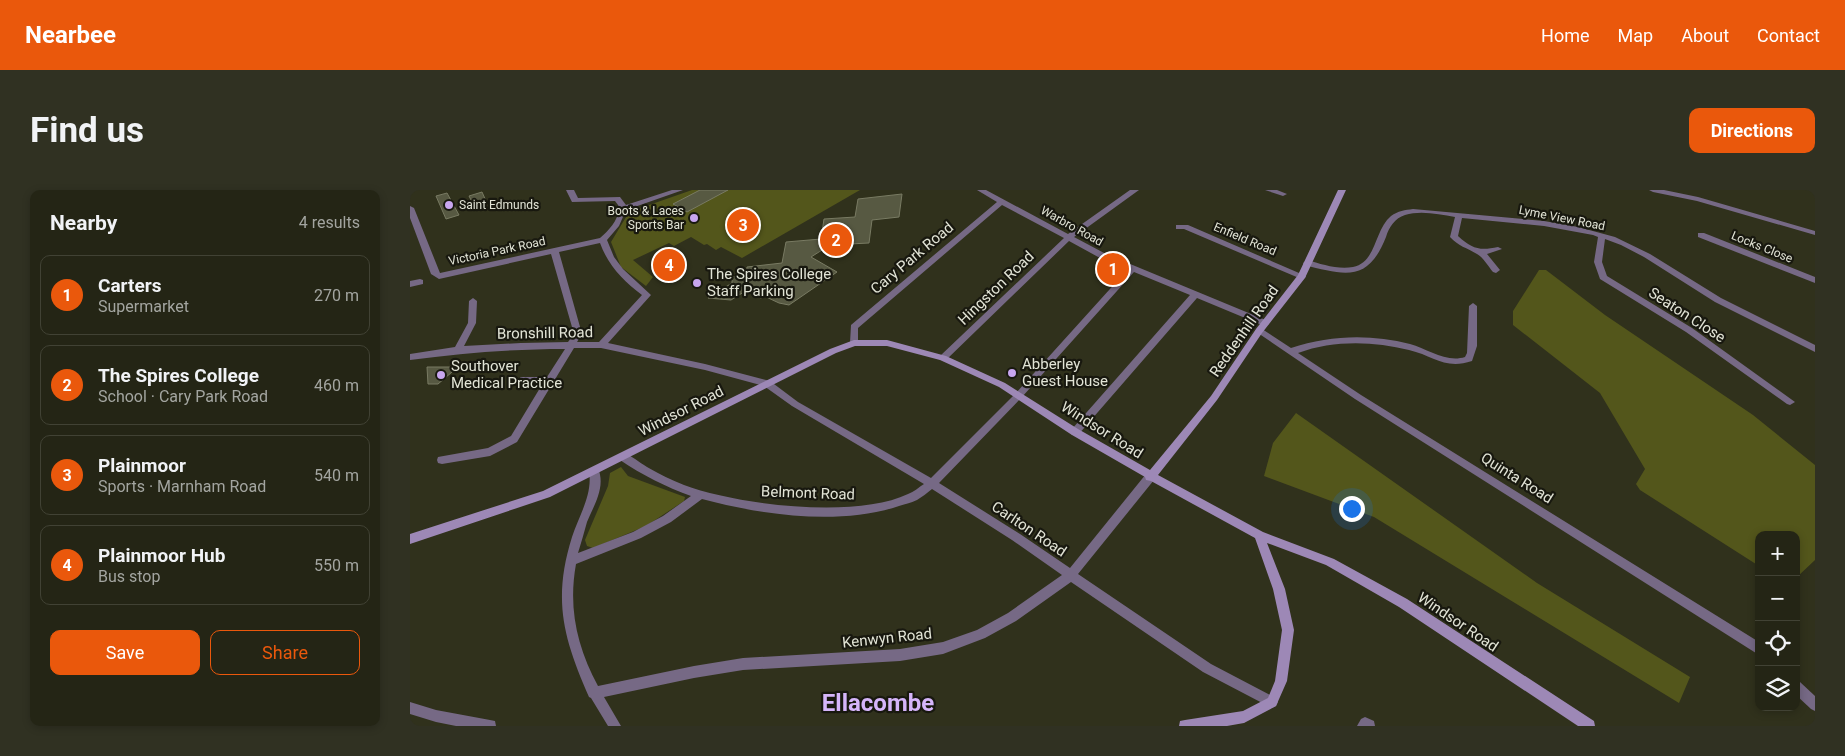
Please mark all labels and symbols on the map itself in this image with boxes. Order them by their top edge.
place label: Saint Edmunds [459,198,539,212]
marker: Saint Edmunds [443,199,455,211]
street label: Warbro Road [1038,203,1106,249]
street label: Lyme View Road [1518,203,1606,233]
place label: Boots & Laces Sports Bar [607,204,684,232]
pin: 3 [727,206,759,244]
marker: Boots & Laces Sports Bar [688,212,700,224]
street label: Cary Park Road [867,218,957,298]
street label: Enfield Road [1212,220,1278,258]
pin: 2 [820,221,852,259]
street label: Locks Close [1729,228,1795,266]
street label: Victoria Park Road [447,234,547,268]
pin: 4 [653,246,685,284]
street label: Hingston Road [954,247,1038,329]
pin: 1 [1097,250,1129,288]
place label: The Spires College Staff Parking [707,265,831,300]
marker: The Spires College Staff Parking [691,277,703,289]
street label: Reddenhill Road [1206,282,1282,380]
street label: Seaton Close [1645,283,1729,347]
street label: Bronshill Road [497,323,593,343]
place label: Abberley Guest House [1022,355,1108,390]
place label: Southover Medical Practice [451,357,562,392]
marker: Abberley Guest House [1006,367,1018,379]
marker: Southover Medical Practice [435,369,447,381]
street label: Windsor Road [635,382,727,440]
street label: Windsor Road [1058,398,1146,462]
street label: Quinta Road [1478,449,1556,507]
street label: Belmont Road [761,482,855,504]
your location [1339,496,1365,522]
street label: Carlton Road [988,497,1070,561]
street label: Windsor Road [1414,588,1502,656]
street label: Kenwyn Road [841,624,933,652]
district label: Ellacombe [822,689,934,717]

